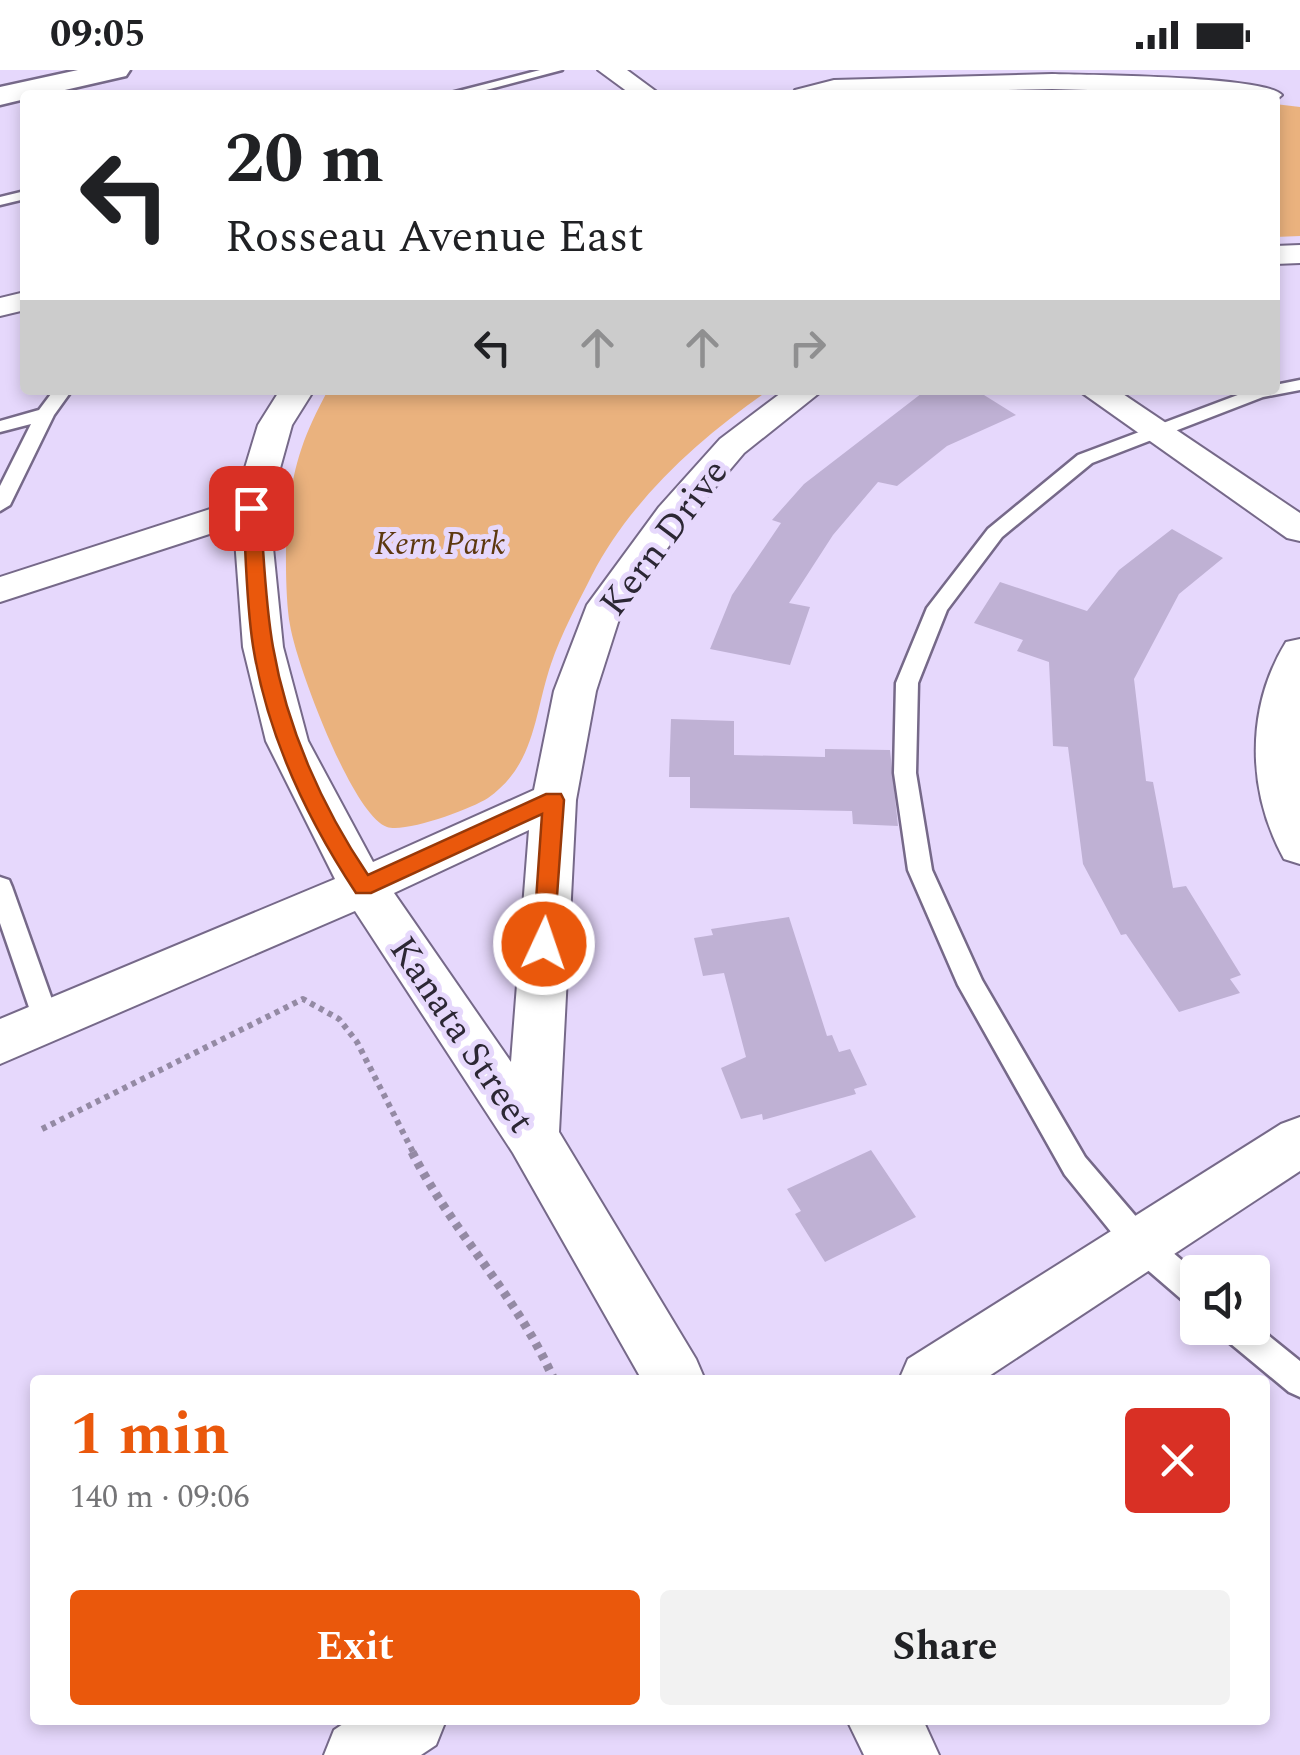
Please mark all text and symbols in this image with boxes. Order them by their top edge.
text: 09:05 [50,6,145,64]
text: 20 m [225,107,384,213]
icon: left [60,130,190,260]
text: Rosseau Avenue East [225,203,644,272]
icon: left [465,320,520,375]
icon: ahead [570,320,625,375]
icon: ahead [675,320,730,375]
icon: right [780,320,835,375]
street label: Kern Drive [586,447,743,629]
pin [209,466,294,551]
icon: arrive [224,481,279,536]
park label: Kern Park [375,520,505,569]
position arrow [492,892,596,996]
street label: Kanata Street [374,925,549,1145]
map controls [1180,1255,1270,1345]
button: sound [1180,1255,1270,1345]
text: 1 min [70,1389,230,1481]
button: close [1125,1408,1230,1513]
text: 140 m · 09:06 [70,1473,250,1522]
button: Exit [70,1590,640,1705]
button: Share [660,1590,1230,1705]

